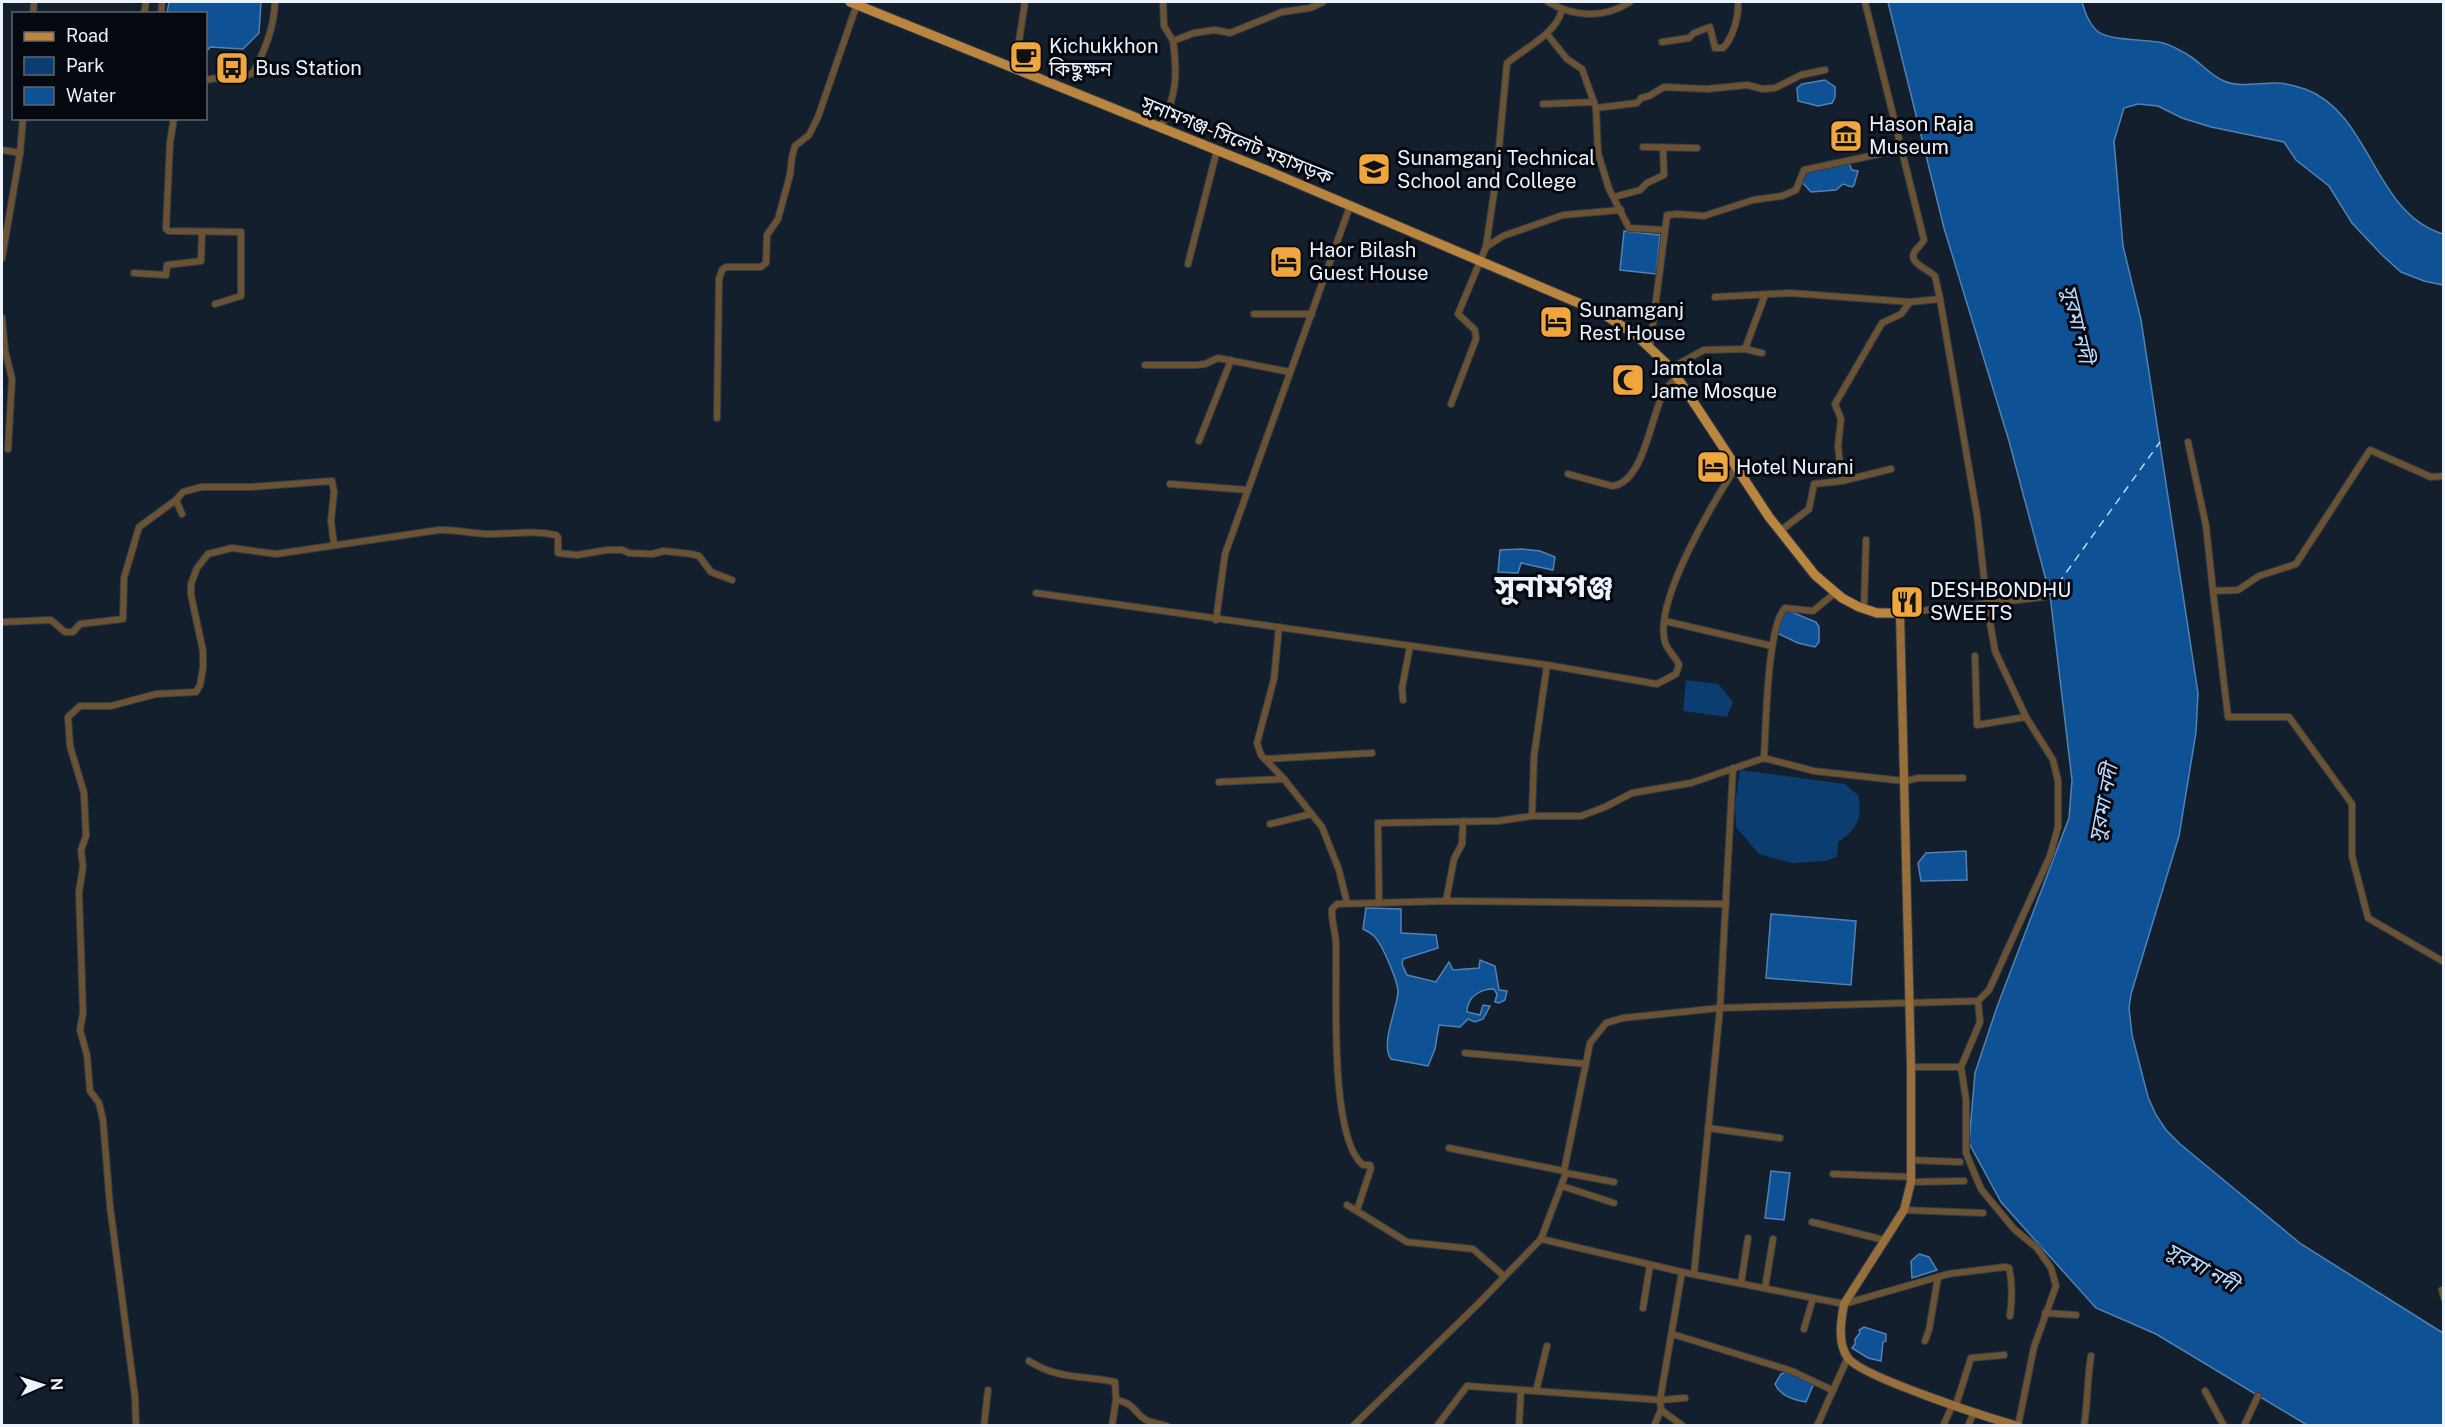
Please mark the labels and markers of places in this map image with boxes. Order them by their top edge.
place label: Kichukkhon কিছুক্ষন [1048,34,1158,82]
cafe icon: Kichukkhon কিছুক্ষন [1008,39,1044,75]
bus stop icon: Bus Station [214,50,250,86]
place label: Bus Station [255,56,362,80]
place label: Hason Raja Museum [1869,112,1974,159]
museum icon: Hason Raja Museum [1828,118,1864,154]
place label: Sunamganj Technical School and College [1397,146,1595,193]
school or university icon: Sunamganj Technical School and College [1356,151,1392,187]
place label: Haor Bilash Guest House [1309,238,1429,285]
hotel icon: Haor Bilash Guest House [1268,244,1304,280]
place label: Sunamganj Rest House [1579,298,1686,345]
hotel icon: Sunamganj Rest House [1538,304,1574,340]
place label: Jamtola Jame Mosque [1651,356,1777,403]
mosque icon: Jamtola Jame Mosque [1610,362,1646,398]
hotel icon: Hotel Nurani [1695,449,1731,485]
place label: Hotel Nurani [1736,455,1854,479]
place label: DESHBONDHU SWEETS [1930,578,2071,625]
restaurant icon: DESHBONDHU SWEETS [1889,584,1925,620]

